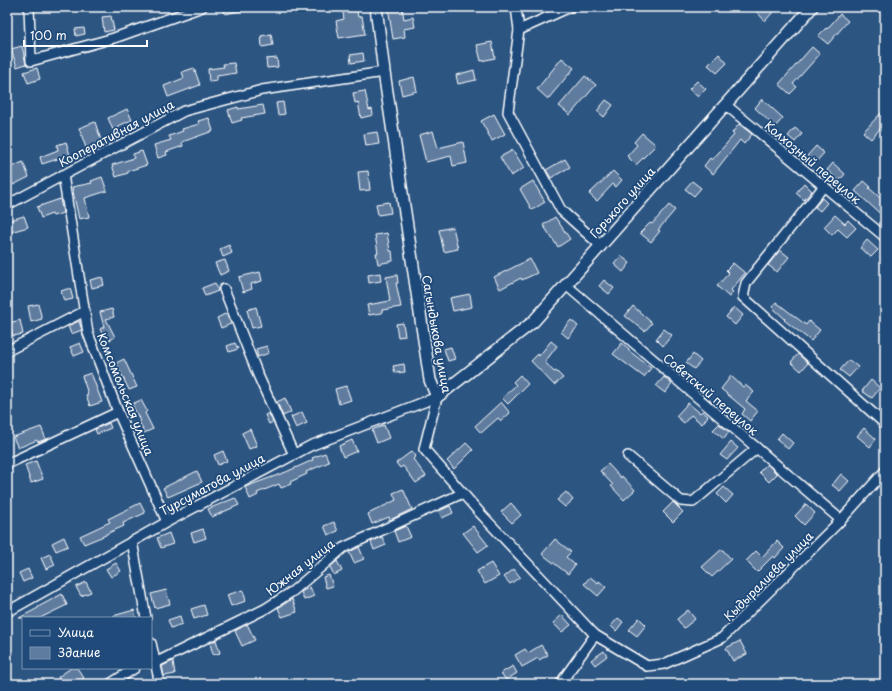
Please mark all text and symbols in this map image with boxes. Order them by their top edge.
scale bar [24,22,147,48]
text: 100 m [30,26,67,44]
street label: Кооперативная улица [55,95,177,171]
street label: Колхозный переулок [761,116,866,208]
street label: Горького улица [585,162,659,242]
street label: Сагындыкова улица [418,274,456,395]
street label: Комсомольская улица [93,330,159,458]
street label: Советский переулок [660,349,763,440]
street label: Турсуматова улица [156,448,268,519]
street label: Кыдыралиева улица [719,527,817,625]
street label: Южная улица [262,534,338,599]
legend [22,617,152,669]
text: Улица [58,623,94,641]
text: Здание [58,643,100,661]

